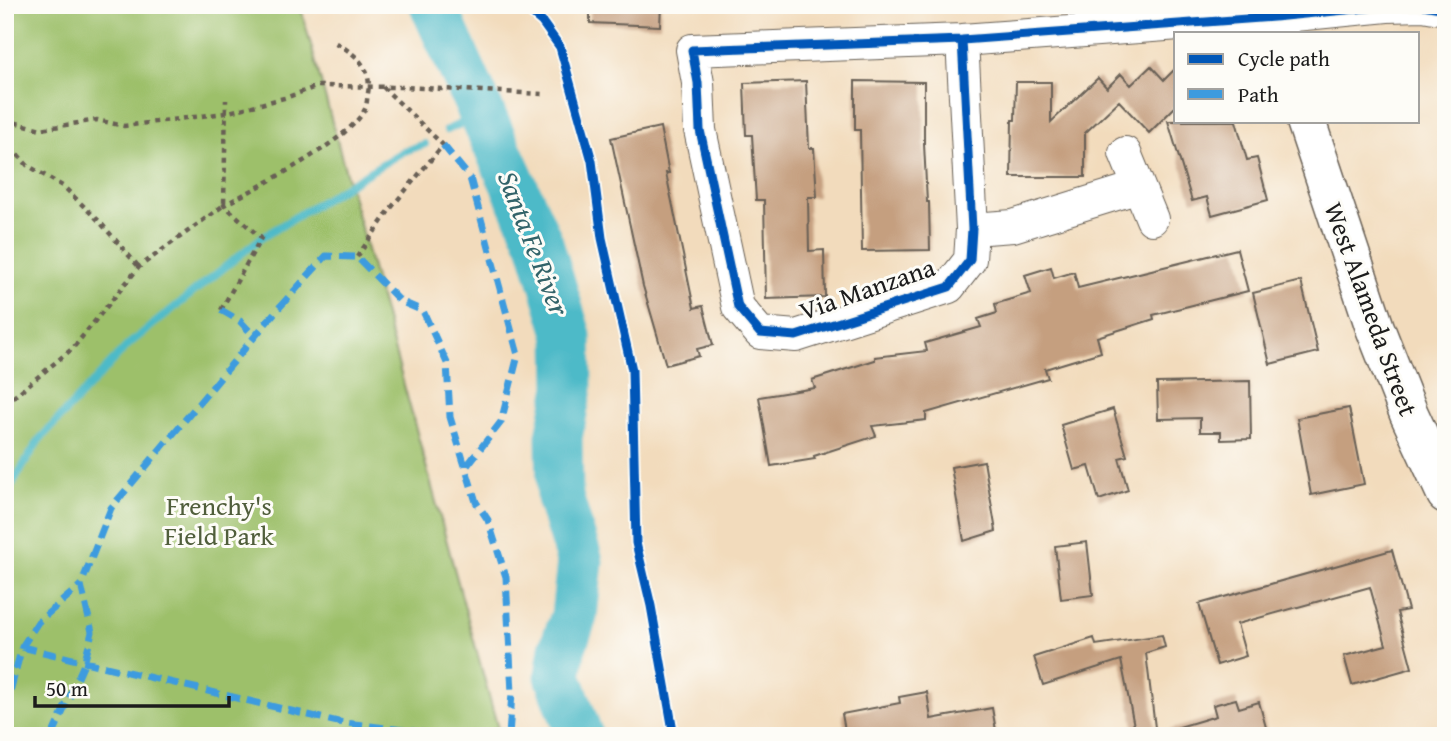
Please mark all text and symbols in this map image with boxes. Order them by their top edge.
legend [1174,32,1420,122]
text: Cycle path [1238,43,1330,74]
text: Path [1238,79,1279,110]
water label: Santa Fe River [488,165,581,323]
street label: West Alameda Street [1315,196,1428,421]
street label: Via Manzana [794,247,941,330]
park label: Frenchy's Field Park [164,486,274,555]
scale bar [35,664,229,708]
text: 50 m [46,673,88,704]

